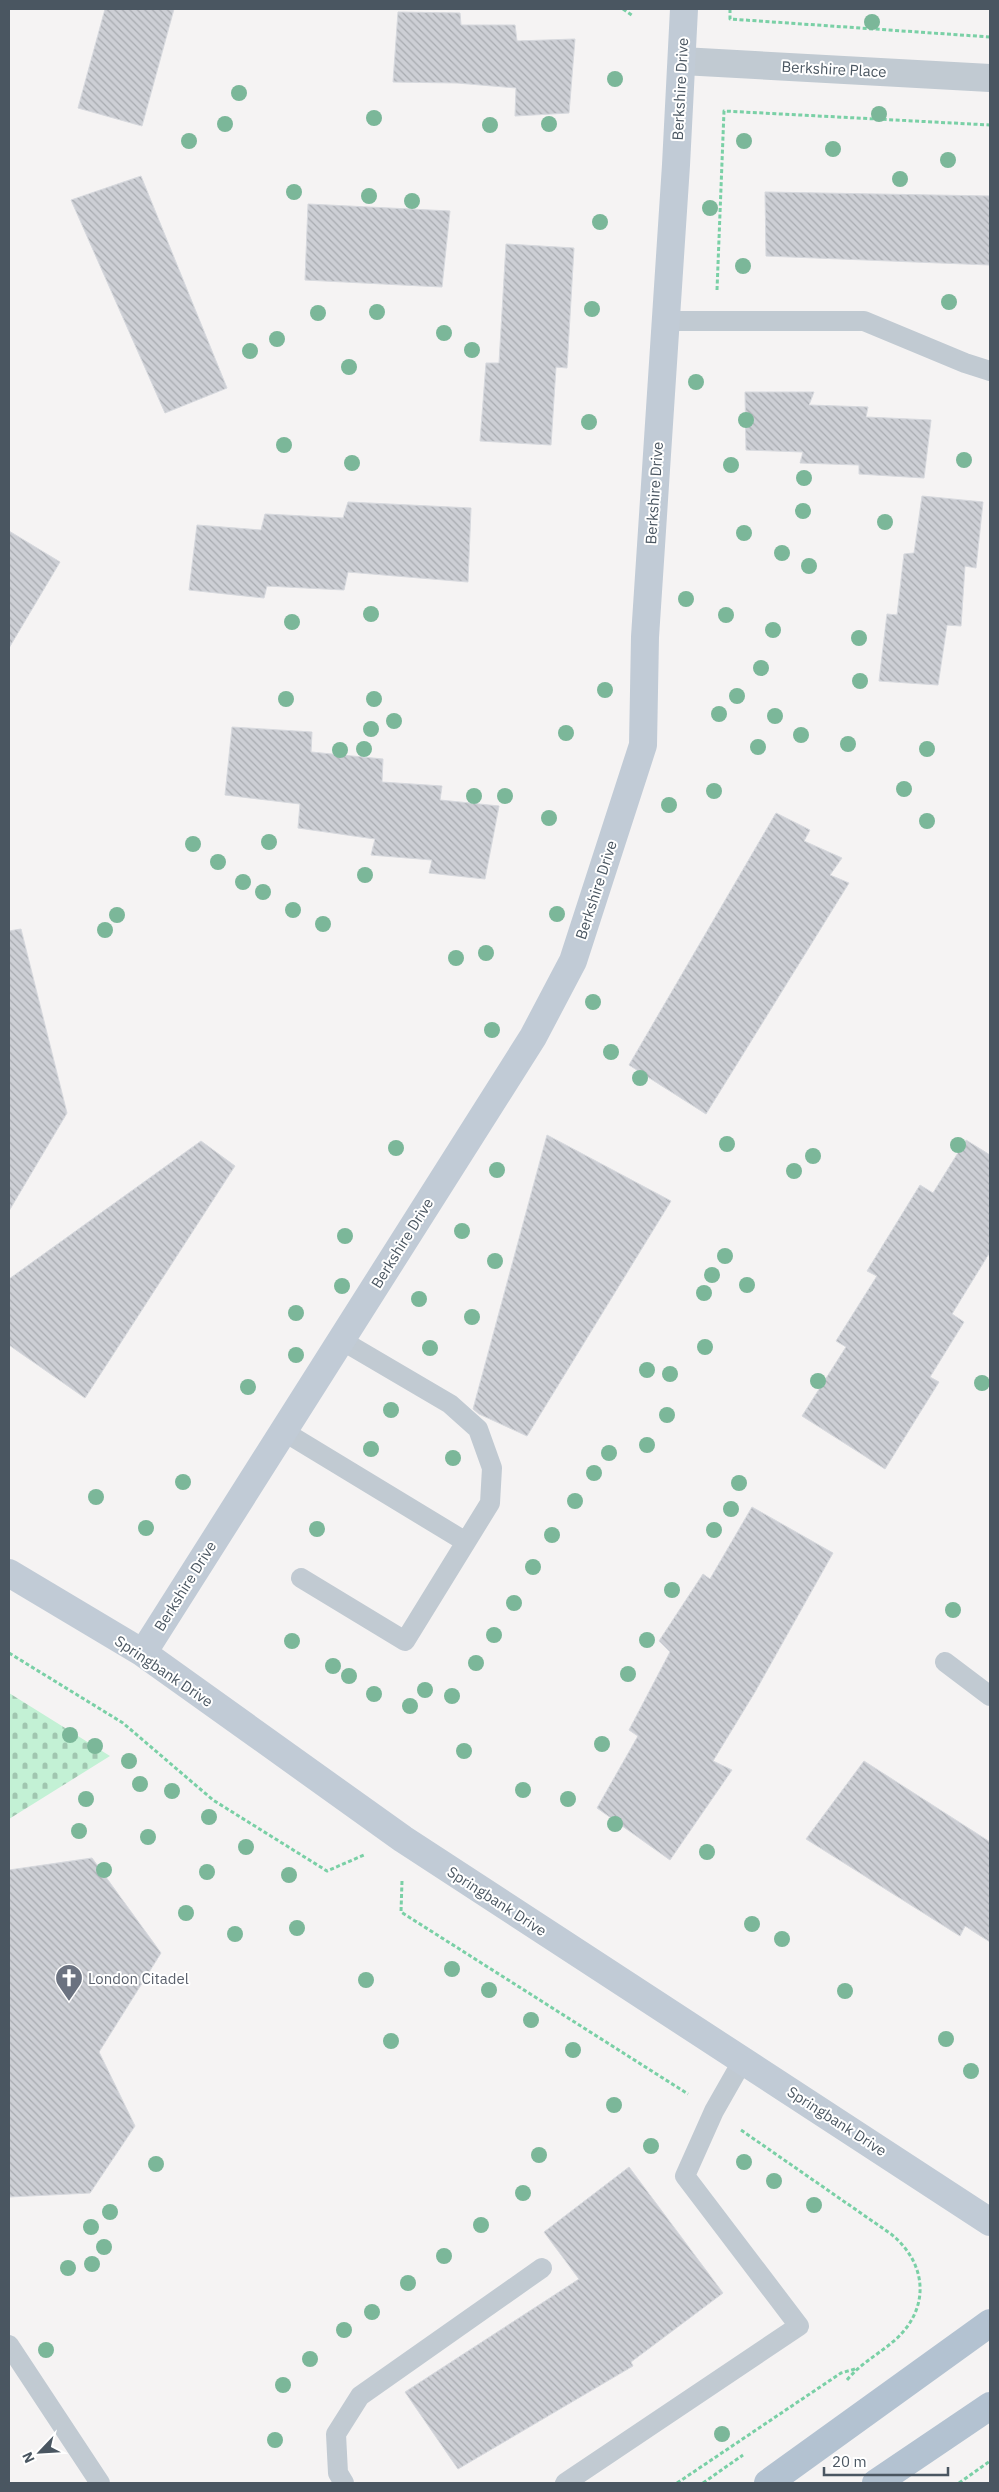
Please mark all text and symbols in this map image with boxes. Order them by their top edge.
street label: Berkshire Drive [668,37,692,141]
street label: Berkshire Place [781,57,887,81]
street label: Berkshire Drive [641,441,667,545]
street label: Berkshire Drive [571,838,621,942]
street label: Berkshire Drive [367,1194,437,1292]
street label: Berkshire Drive [150,1537,220,1635]
street label: Springbank Drive [111,1631,217,1711]
street label: Springbank Drive [444,1862,550,1940]
church icon: London Citadel [54,1963,84,2002]
place label: London Citadel [88,1969,189,1988]
street label: Springbank Drive [784,2082,890,2160]
north arrow [15,2427,65,2477]
scale bar [824,2444,948,2476]
text: N [18,2449,39,2466]
text: 20 m [832,2452,867,2471]

